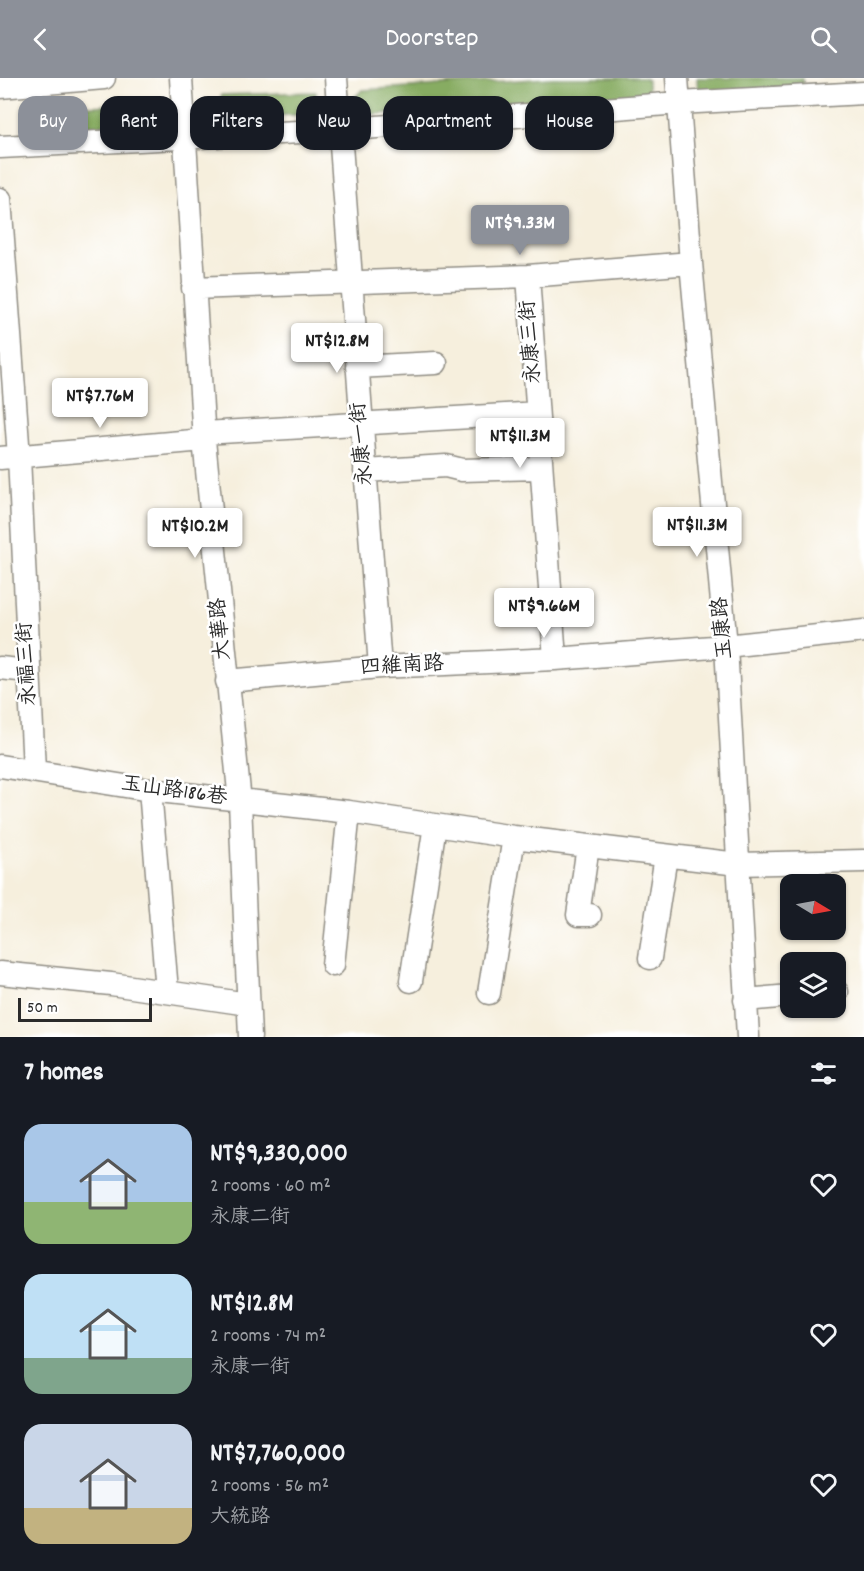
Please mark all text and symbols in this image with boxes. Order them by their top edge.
text: Doorstep [385,20,479,59]
icon: back [24,23,57,56]
icon: search [807,23,840,56]
chip: Buy [18,96,88,150]
chip: Rent [100,96,178,150]
chip: Filters [190,96,284,150]
chip: New [296,96,371,150]
chip: Apartment [383,96,513,150]
chip: House [525,96,614,150]
pin: NT$9.33M [458,205,582,256]
text: NT$9.33M [485,210,555,238]
street label: 永康三街 [514,299,550,385]
pin: NT$12.8M [275,323,399,374]
text: NT$12.8M [305,328,369,356]
pin: NT$7.76M [38,378,162,429]
text: NT$7.76M [66,383,134,411]
street label: 永康一街 [344,401,382,487]
pin: NT$11.3M [458,418,582,469]
text: NT$11.3M [490,423,550,451]
pin: NT$11.3M [635,507,759,558]
pin: NT$10.2M [133,508,257,559]
text: NT$11.3M [667,512,727,540]
text: NT$10.2M [161,513,229,541]
pin: NT$9.66M [482,588,606,639]
text: NT$9.66M [508,593,580,621]
street label: 玉康路 [706,595,742,661]
street label: 大華路 [204,596,240,662]
street label: 永福三街 [11,621,45,707]
street label: 四維南路 [359,650,445,684]
street label: 玉山路186巷 [119,770,229,814]
north arrow [780,874,846,940]
map controls [780,874,846,1018]
button: layers [780,952,846,1018]
scale bar [18,995,152,1022]
text: 50 m [27,997,58,1020]
text: 7 homes [24,1055,104,1092]
icon: filters [807,1057,840,1090]
text: NT$9,330,000 [210,1136,348,1173]
icon: home [72,1148,144,1220]
icon: heart [807,1168,840,1201]
text: 2 rooms · 60 m² [210,1173,331,1201]
text: 永康二街 [210,1204,290,1232]
text: NT$12.8M [210,1286,293,1323]
icon: home [72,1298,144,1370]
icon: heart [807,1318,840,1351]
text: 2 rooms · 74 m² [210,1323,326,1351]
text: 永康一街 [210,1354,290,1382]
text: NT$7,760,000 [210,1436,346,1473]
icon: home [72,1448,144,1520]
icon: heart [807,1468,840,1501]
text: 2 rooms · 56 m² [210,1473,329,1501]
text: 大統路 [210,1504,270,1532]

